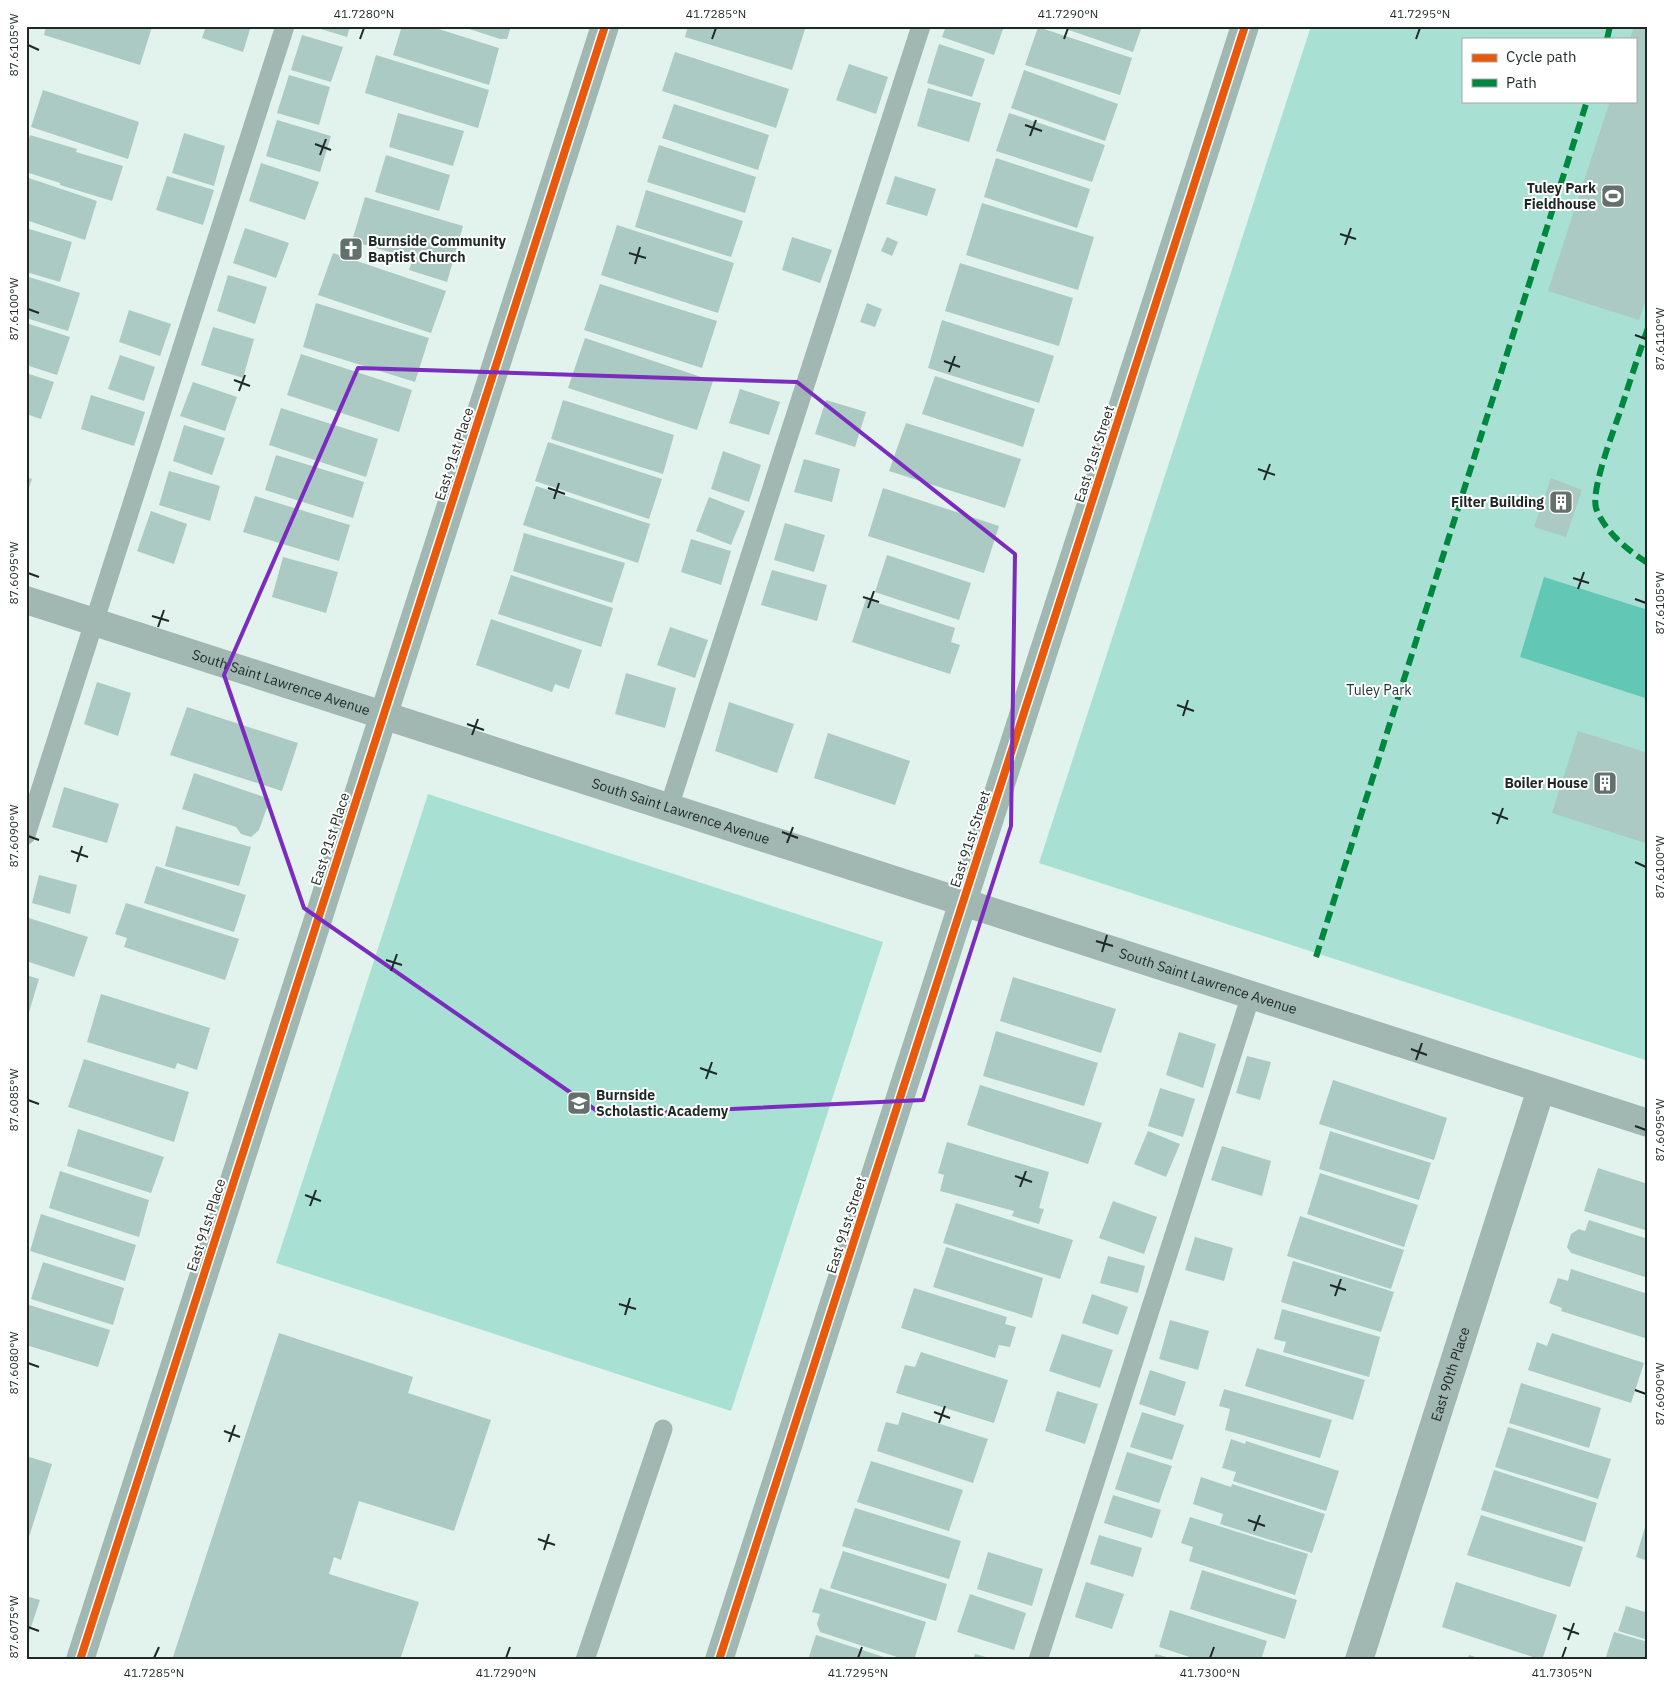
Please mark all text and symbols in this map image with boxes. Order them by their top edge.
text: 41.7280°N [334,6,394,21]
text: 41.7285°N [686,6,746,21]
text: 41.7290°N [1038,6,1098,21]
text: 41.7295°N [1390,6,1450,21]
text: 87.6105°W [6,13,21,76]
legend [1462,38,1636,102]
text: Cycle path [1506,47,1577,66]
text: Path [1506,73,1537,92]
place label: Tuley Park Fieldhouse [1524,179,1597,213]
sports icon: Tuley Park Fieldhouse [1600,183,1626,209]
place label: Burnside Community Baptist Church [368,232,507,266]
church icon: Burnside Community Baptist Church [338,236,364,262]
text: 87.6100°W [6,277,21,340]
text: 87.6110°W [1652,307,1667,370]
street label: East 91st Street [1070,403,1118,505]
street label: East 91st Place [430,405,478,503]
building icon: Filter Building [1548,489,1574,515]
place label: Filter Building [1451,493,1544,511]
text: 87.6095°W [6,541,21,604]
text: 87.6105°W [1652,571,1667,634]
street label: South Saint Lawrence Avenue [190,645,373,719]
park label: Tuley Park [1346,681,1412,699]
building icon: Boiler House [1592,770,1618,796]
street label: South Saint Lawrence Avenue [589,774,772,848]
place label: Boiler House [1504,774,1588,792]
street label: East 91st Street [946,788,994,890]
street label: East 91st Place [306,790,354,888]
text: 87.6090°W [6,804,21,867]
text: 87.6100°W [1652,835,1667,898]
street label: South Saint Lawrence Avenue [1117,944,1300,1018]
text: 87.6085°W [6,1068,21,1131]
place label: Burnside Scholastic Academy [596,1086,729,1120]
school or university icon: Burnside Scholastic Academy [566,1090,592,1116]
text: 87.6095°W [1652,1098,1667,1161]
street label: East 91st Street [822,1174,870,1276]
street label: East 91st Place [182,1176,230,1274]
street label: East 90th Place [1427,1324,1474,1424]
text: 87.6080°W [6,1331,21,1394]
text: 87.6090°W [1652,1362,1667,1425]
text: 87.6075°W [6,1595,21,1658]
text: 41.7285°N [124,1665,184,1680]
text: 41.7290°N [476,1665,536,1680]
text: 41.7295°N [828,1665,888,1680]
text: 41.7300°N [1180,1665,1240,1680]
text: 41.7305°N [1532,1665,1592,1680]

